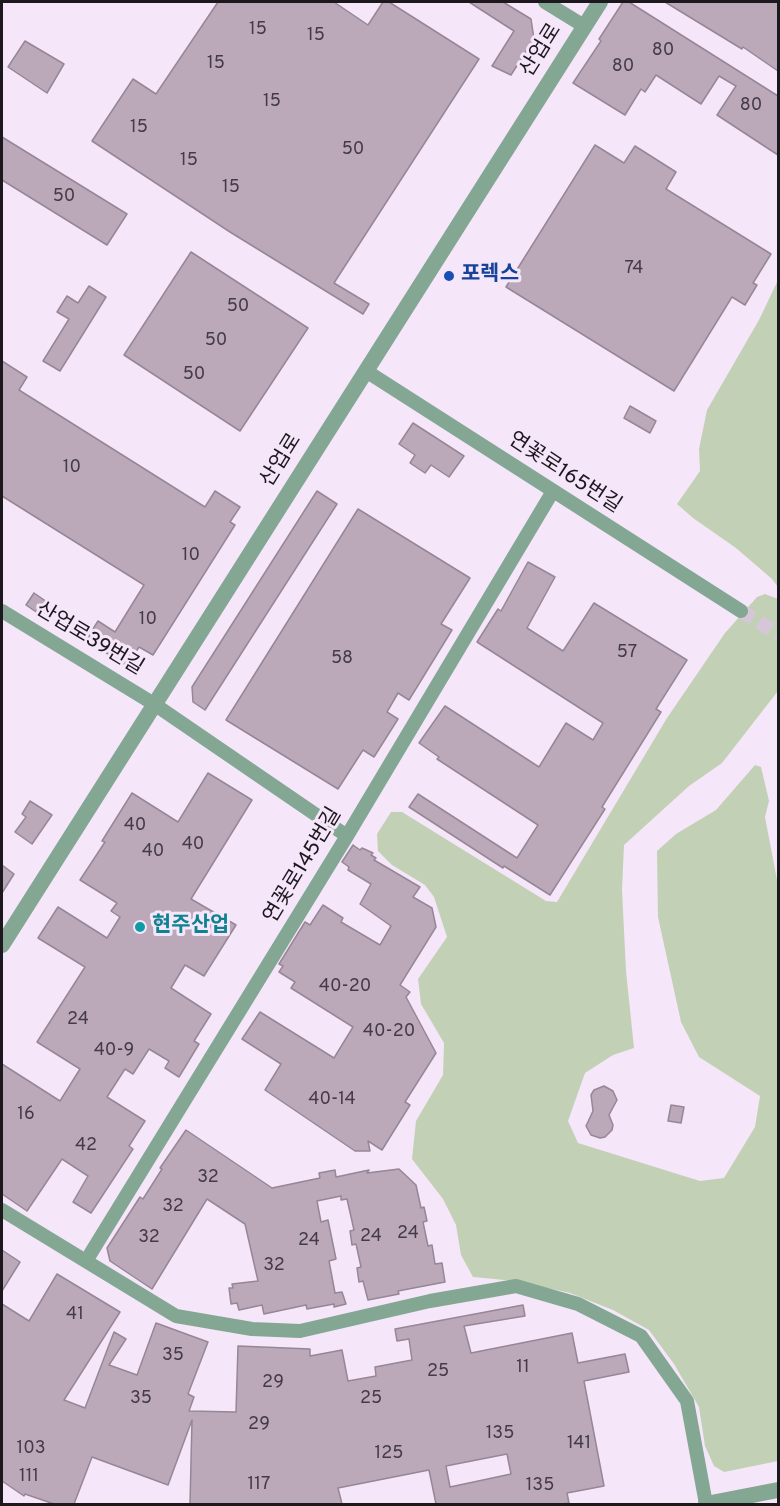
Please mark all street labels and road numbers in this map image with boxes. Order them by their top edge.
street label: 산업로 [516,20,568,82]
street label: 연꽃로165번길 [503,428,625,520]
street label: 산업로 [256,430,308,492]
street label: 산업로39번길 [30,598,148,682]
street label: 연꽃로145번길 [260,804,348,928]

